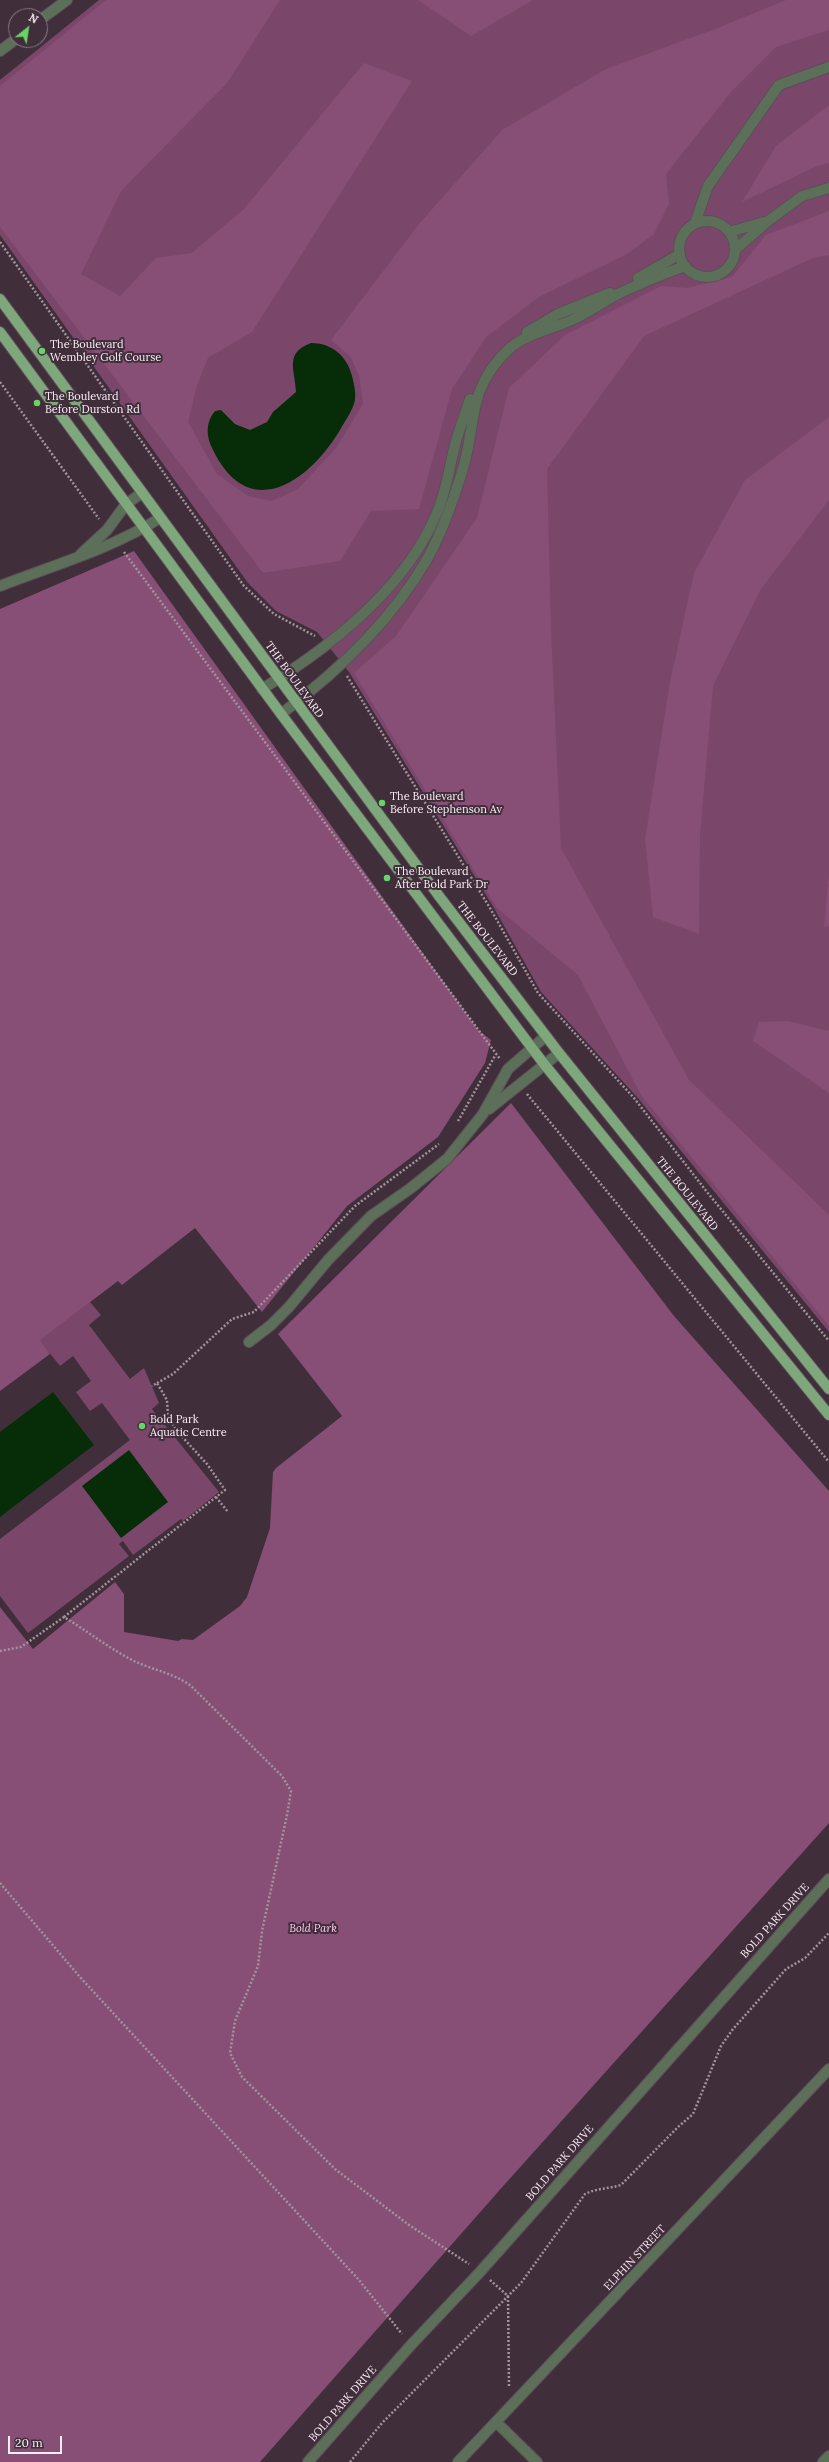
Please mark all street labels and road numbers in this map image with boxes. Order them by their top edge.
street label: THE BOULEVARD [262,639,326,721]
street label: THE BOULEVARD [454,899,520,979]
street label: THE BOULEVARD [653,1154,721,1234]
street label: BOLD PARK DRIVE [738,1881,812,1961]
street label: BOLD PARK DRIVE [523,2122,597,2204]
street label: ELPHIN STREET [601,2223,669,2293]
street label: BOLD PARK DRIVE [306,2363,380,2445]

